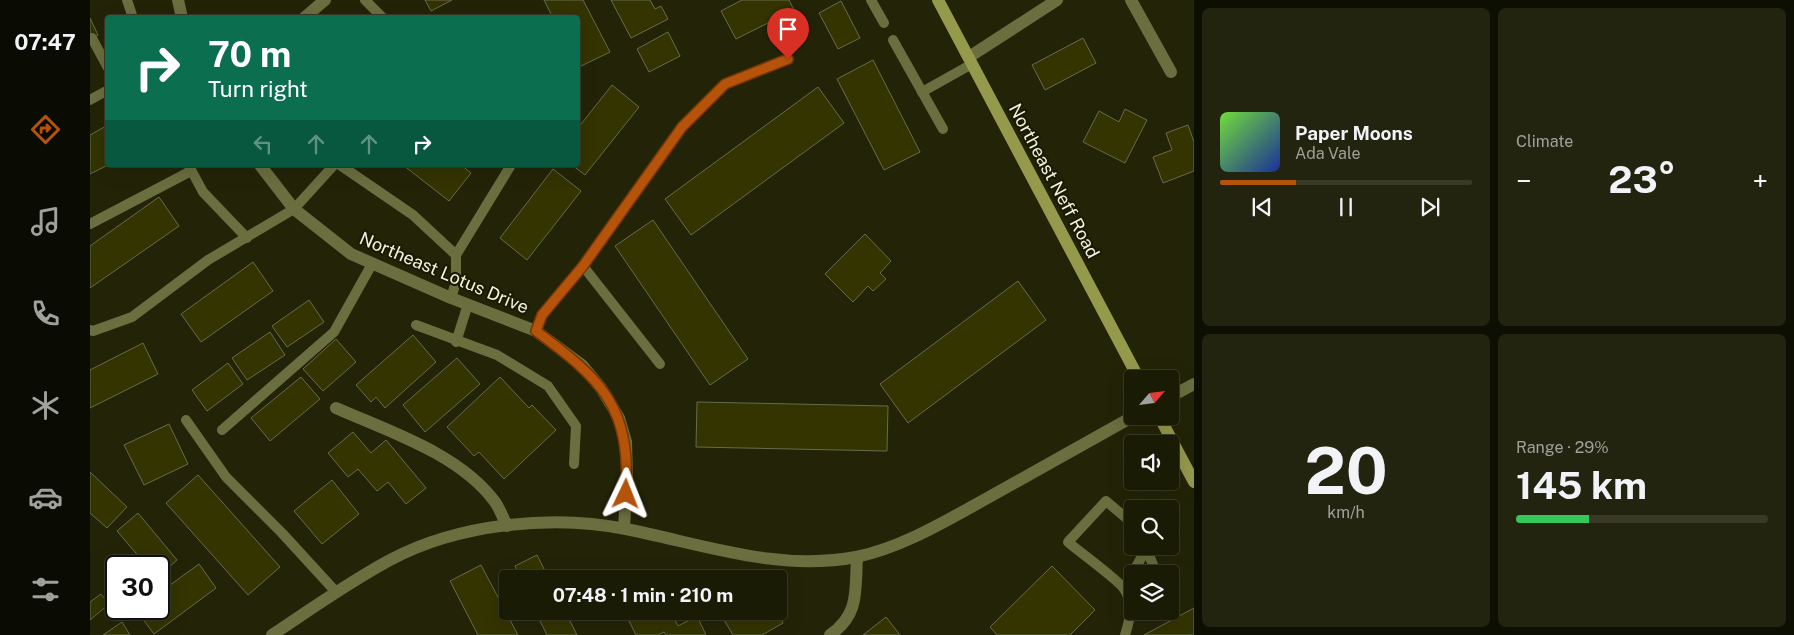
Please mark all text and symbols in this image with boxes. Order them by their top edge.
pin [767,8,809,59]
icon: arrive [774,15,802,43]
text: 07:47 [14,29,76,55]
text: 70 m [208,34,291,75]
icon: right [125,35,190,100]
text: Turn right [208,76,308,102]
street label: Northeast Neff Road [1005,100,1104,262]
icon: directions [28,112,63,147]
text: Paper Moons [1295,122,1413,144]
icon: left [249,130,277,158]
icon: ahead [302,130,330,158]
icon: ahead [355,130,383,158]
icon: right [408,130,436,158]
text: Climate [1516,132,1573,151]
text: Ada Vale [1295,144,1360,163]
text: 23° [1608,157,1676,202]
text: − [1516,164,1532,197]
text: + [1752,164,1768,197]
icon: previous [1248,193,1276,221]
icon: pause [1332,193,1360,221]
icon: next [1416,193,1444,221]
icon: music [28,204,63,239]
street label: Northeast Lotus Drive [356,227,532,318]
icon: phone [28,296,63,331]
north arrow [1124,370,1179,425]
map controls [1124,370,1179,620]
icon: climate [28,388,63,423]
text: 20 [1304,432,1388,509]
button: sound [1124,435,1179,490]
text: Range · 29% [1516,438,1609,457]
text: 145 km [1516,463,1647,508]
position arrow [599,467,651,519]
icon: car [28,480,63,515]
button: search [1124,500,1179,555]
text: km/h [1327,503,1365,522]
speed limit sign: 30 [105,555,170,620]
button: layers [1124,565,1179,620]
icon: filters [28,572,63,607]
text: 07:48 · 1 min · 210 m [553,584,733,606]

